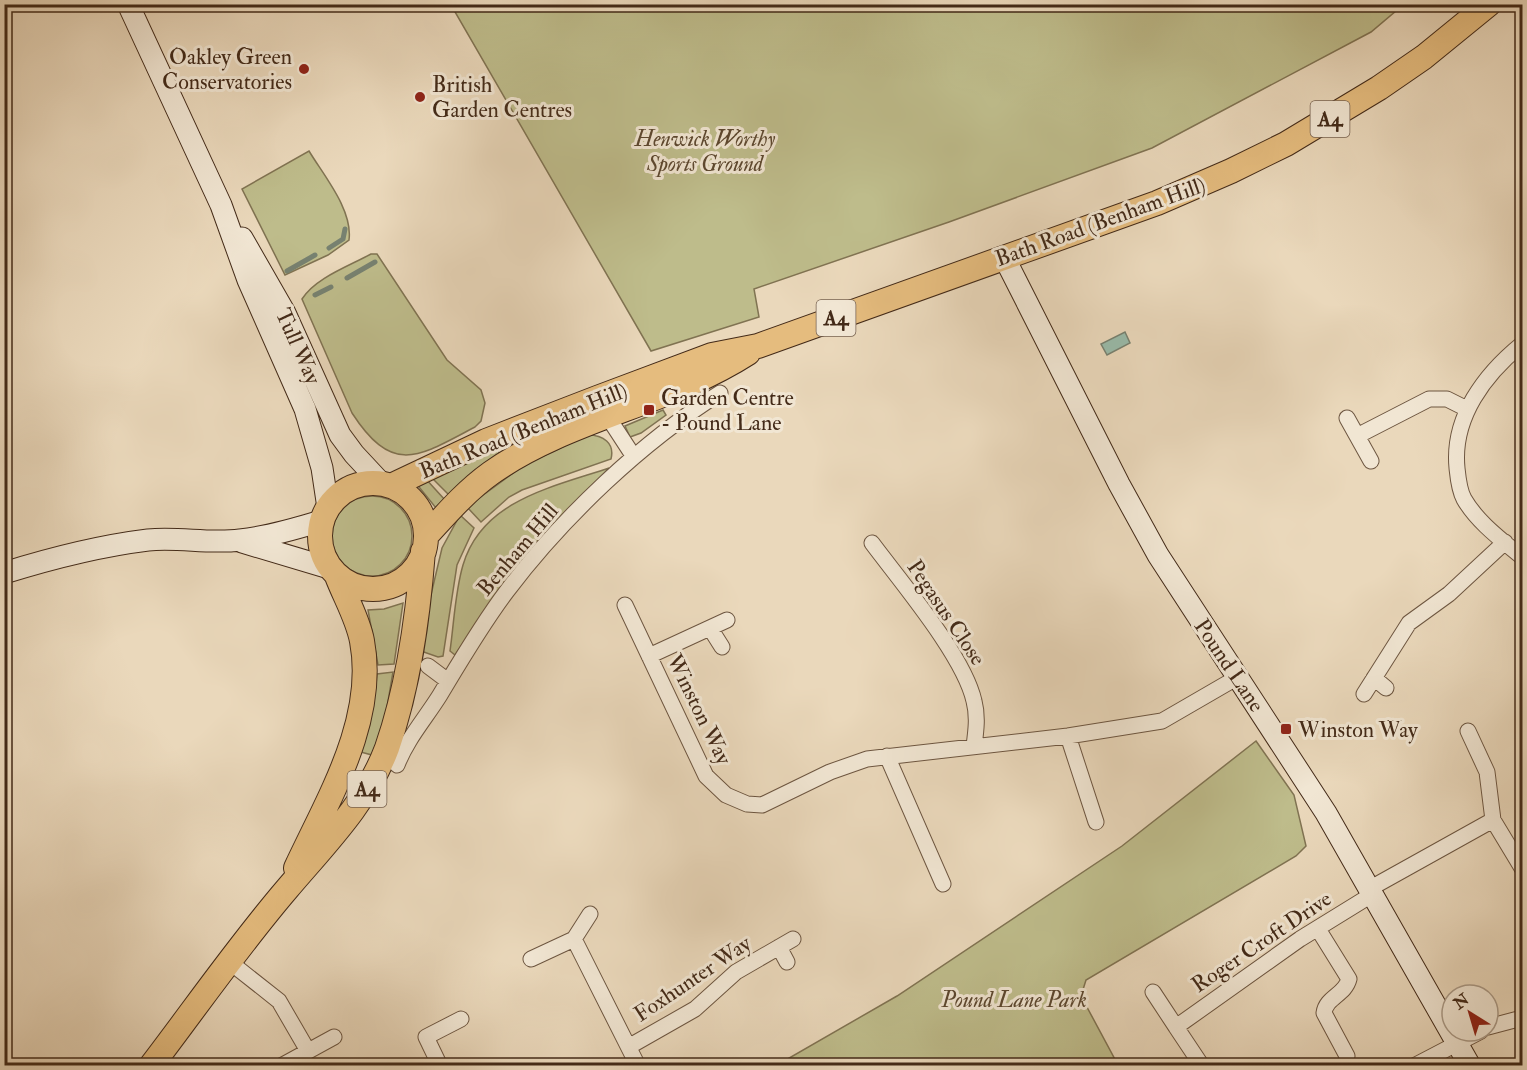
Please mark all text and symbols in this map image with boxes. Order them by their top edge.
place label: Oakley Green Conservatories [162,43,292,96]
marker: Oakley Green Conservatories [297,62,311,76]
place label: British Garden Centres [432,71,572,124]
marker: British Garden Centres [413,90,427,104]
road number: A4 [1310,101,1350,137]
park label: Henwick Worthy Sports Ground [634,125,776,178]
street label: Bath Road (Benham Hill) [991,171,1209,273]
road number: A4 [816,300,856,336]
street label: Tull Way [269,304,327,389]
street label: Bath Road (Benham Hill) [415,376,631,485]
place label: Garden Centre - Pound Lane [661,384,794,437]
marker: Garden Centre - Pound Lane [642,403,656,417]
street label: Benham Hill [471,497,565,602]
street label: Pegasus Close [901,554,992,671]
street label: Pound Lane [1188,614,1271,718]
street label: Winston Way [660,649,738,770]
place label: Winston Way [1297,716,1418,744]
marker: Winston Way [1279,722,1293,736]
road number: A4 [348,771,386,807]
street label: Roger Croft Drive [1186,885,1337,999]
street label: Foxhunter Way [629,929,757,1028]
north arrow [1440,983,1500,1043]
park label: Pound Lane Park [940,986,1087,1014]
text: N [1449,989,1474,1015]

